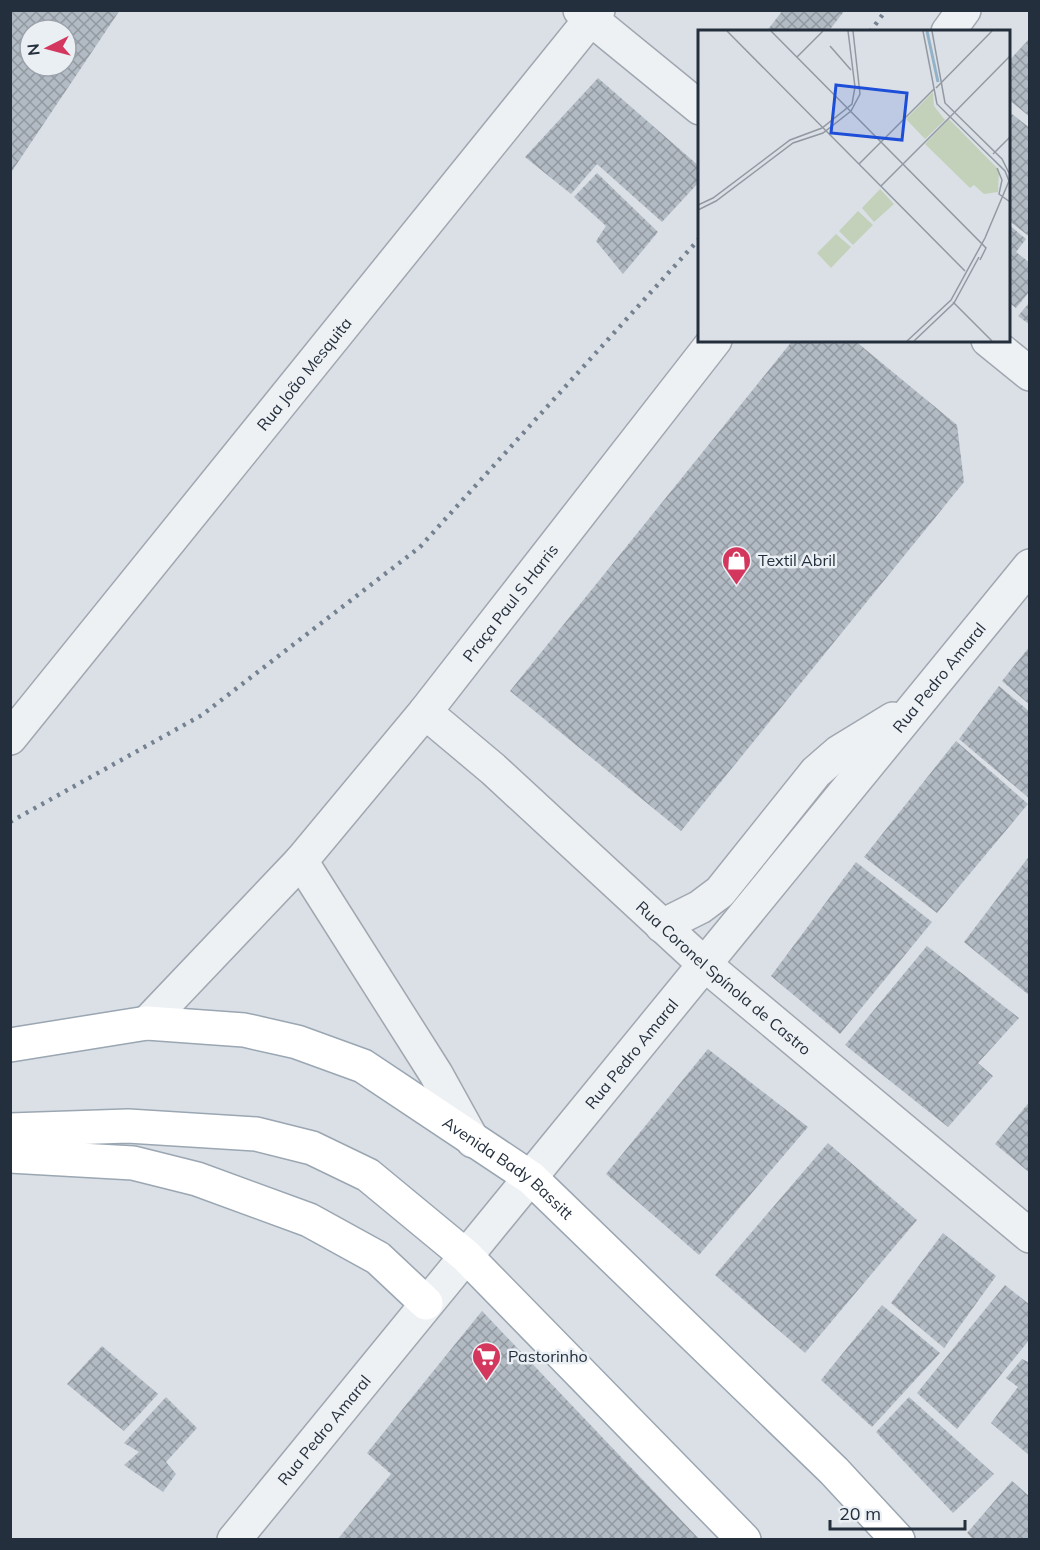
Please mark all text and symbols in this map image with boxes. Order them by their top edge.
north arrow [18,18,78,78]
inset map [698,30,1010,342]
text: N [23,43,44,57]
street label: Rua João Mesquita [252,313,356,435]
street label: Praça Paul S Harris [458,540,562,665]
shop icon: Textil Abril [721,544,753,586]
place label: Textil Abril [758,550,836,570]
street label: Rua Pedro Amaral [888,618,990,736]
street label: Rua Coronel Spínola de Castro [632,896,815,1059]
street label: Rua Pedro Amaral [581,995,682,1113]
street label: Avenida Bady Bassitt [439,1112,578,1224]
supermarket icon: Pastorinho [471,1340,503,1382]
place label: Pastorinho [508,1346,588,1366]
street label: Rua Pedro Amaral [273,1371,375,1489]
scale bar [830,1493,965,1531]
text: 20 m [839,1502,881,1525]

